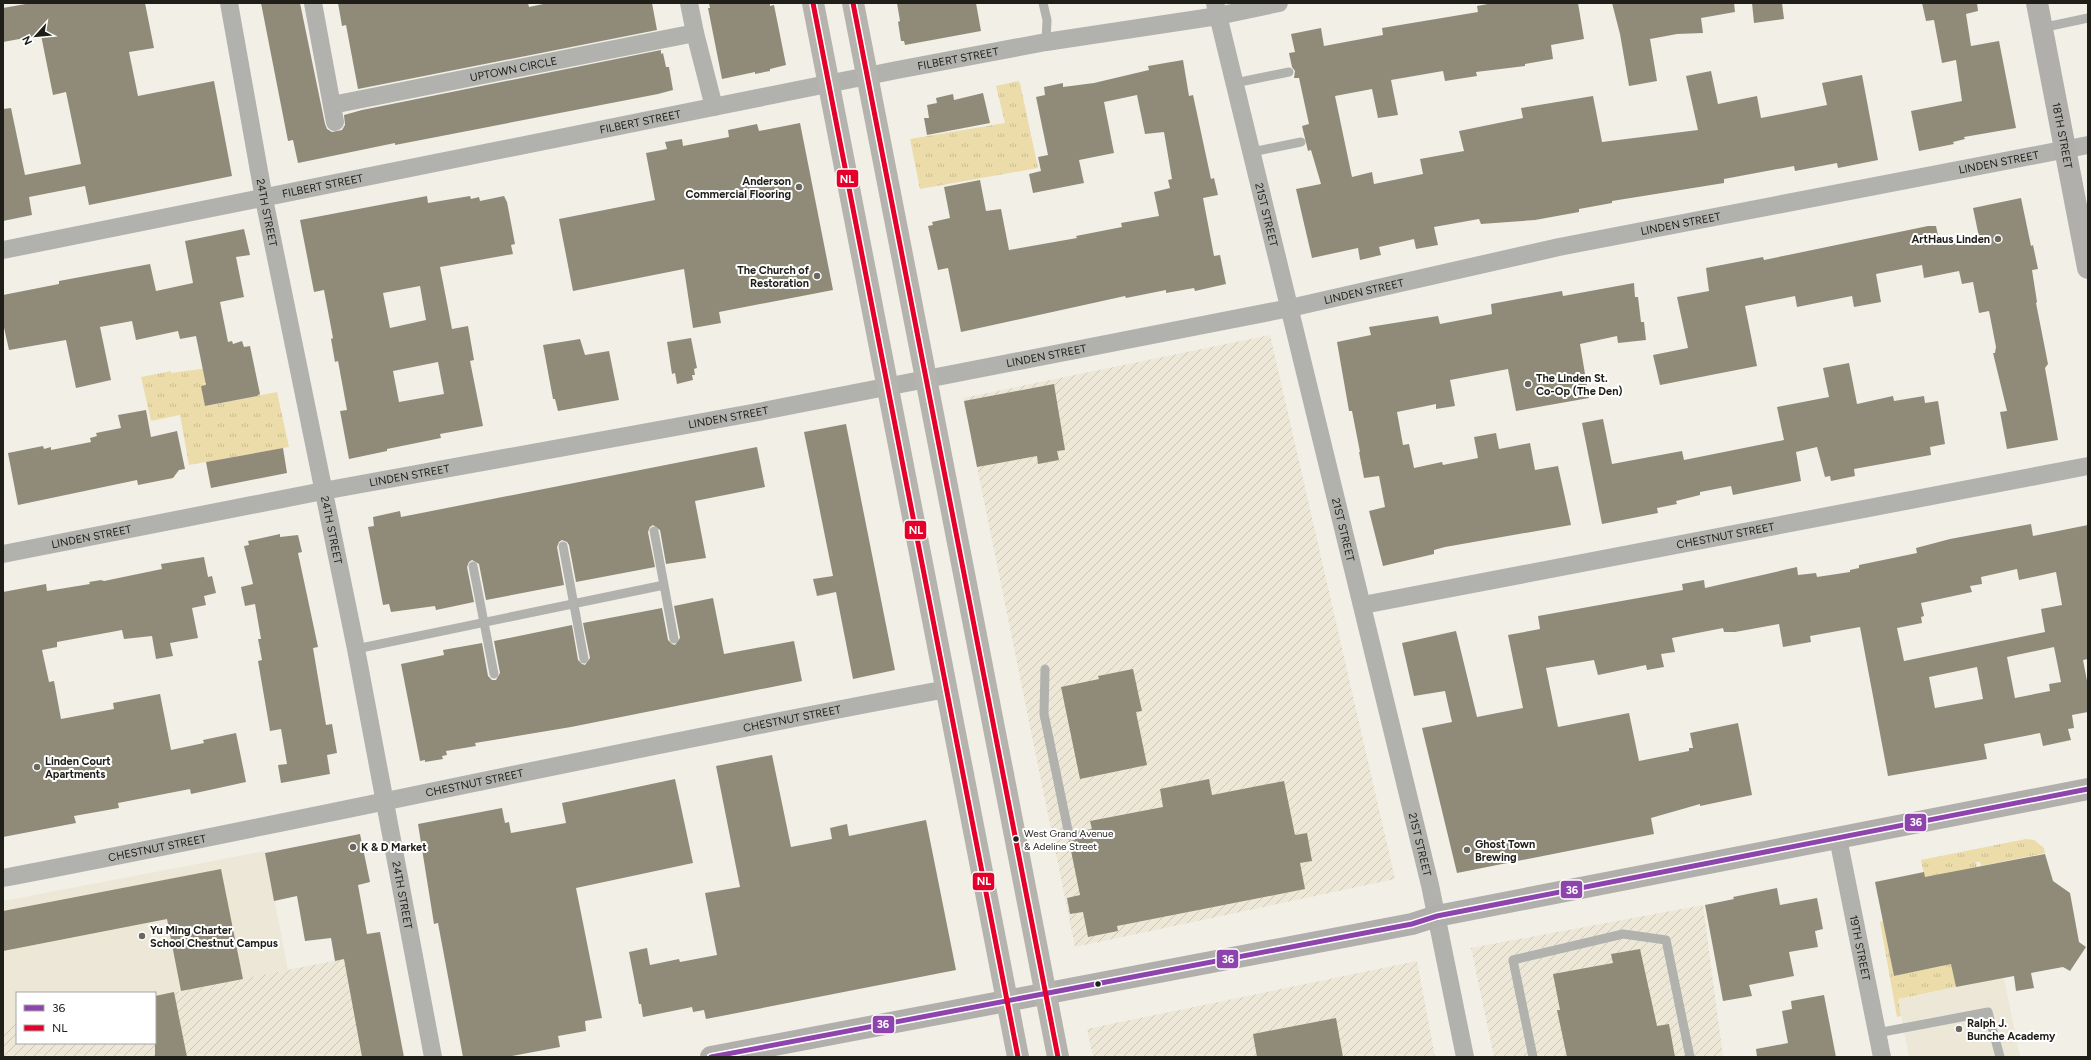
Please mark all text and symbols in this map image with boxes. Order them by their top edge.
north arrow [16,16,56,56]
text: N [20,34,35,47]
street label: FILBERT STREET [916,45,1000,73]
street label: UPTOWN CIRCLE [469,55,558,84]
street label: 18TH STREET [2049,101,2075,170]
street label: FILBERT STREET [599,108,682,137]
street label: LINDEN STREET [1958,149,2040,177]
line badge: NL [836,169,859,188]
street label: FILBERT STREET [281,172,364,201]
text: NL [840,173,854,186]
place label: Anderson Commercial Flooring [686,175,791,201]
street label: 24TH STREET [253,178,280,248]
marker: Anderson Commercial Flooring [794,182,804,192]
street label: 21ST STREET [1252,182,1280,248]
street label: LINDEN STREET [1640,210,1722,238]
place label: ArtHaus Linden [1912,233,1990,246]
marker: ArtHaus Linden [1993,234,2003,244]
place label: The Church of Restoration [737,264,810,290]
marker: The Church of Restoration [812,271,822,281]
street label: LINDEN STREET [1323,276,1405,307]
street label: LINDEN STREET [1005,342,1088,370]
place label: The Linden St. Co-Op (The Den) [1536,372,1623,398]
marker: The Linden St. Co-Op (The Den) [1523,379,1533,389]
street label: LINDEN STREET [687,404,770,431]
street label: LINDEN STREET [368,462,451,489]
street label: 24TH STREET [318,495,344,565]
street label: 21ST STREET [1329,497,1357,563]
line badge: NL [904,520,927,540]
street label: CHESTNUT STREET [1675,520,1776,552]
street label: LINDEN STREET [50,523,133,551]
text: NL [909,524,923,537]
street label: CHESTNUT STREET [742,703,842,735]
place label: Linden Court Apartments [45,755,111,781]
marker: Linden Court Apartments [32,762,42,772]
street label: CHESTNUT STREET [425,767,525,800]
street label: 21ST STREET [1406,811,1434,878]
line badge: 36 [1904,813,1927,832]
text: 36 [1910,816,1923,829]
place label: West Grand Avenue & Adeline Street [1024,827,1114,853]
street label: CHESTNUT STREET [107,832,207,864]
marker: West Grand Avenue & Adeline Street [1011,834,1021,844]
place label: Ghost Town Brewing [1475,838,1535,864]
place label: K & D Market [361,841,427,854]
marker: K & D Market [348,842,358,852]
marker: Ghost Town Brewing [1462,845,1472,855]
street label: 24TH STREET [389,860,415,930]
line badge: NL [972,872,995,891]
text: NL [977,875,991,888]
line badge: 36 [1560,880,1583,899]
text: 36 [1566,884,1579,897]
street label: 19TH STREET [1847,914,1873,982]
place label: Yu Ming Charter School Chestnut Campus [150,924,278,950]
marker: Yu Ming Charter School Chestnut Campus [137,931,147,941]
line badge: 36 [1216,949,1239,969]
text: 36 [1222,953,1235,966]
unlabelled marker [1093,979,1103,989]
legend [16,992,156,1044]
text: 36 [52,1001,66,1015]
line badge: 36 [872,1015,895,1034]
place label: Ralph J. Bunche Academy [1967,1017,2056,1043]
text: 36 [877,1018,890,1031]
text: NL [52,1021,68,1035]
marker: Ralph J. Bunche Academy [1954,1024,1964,1034]

